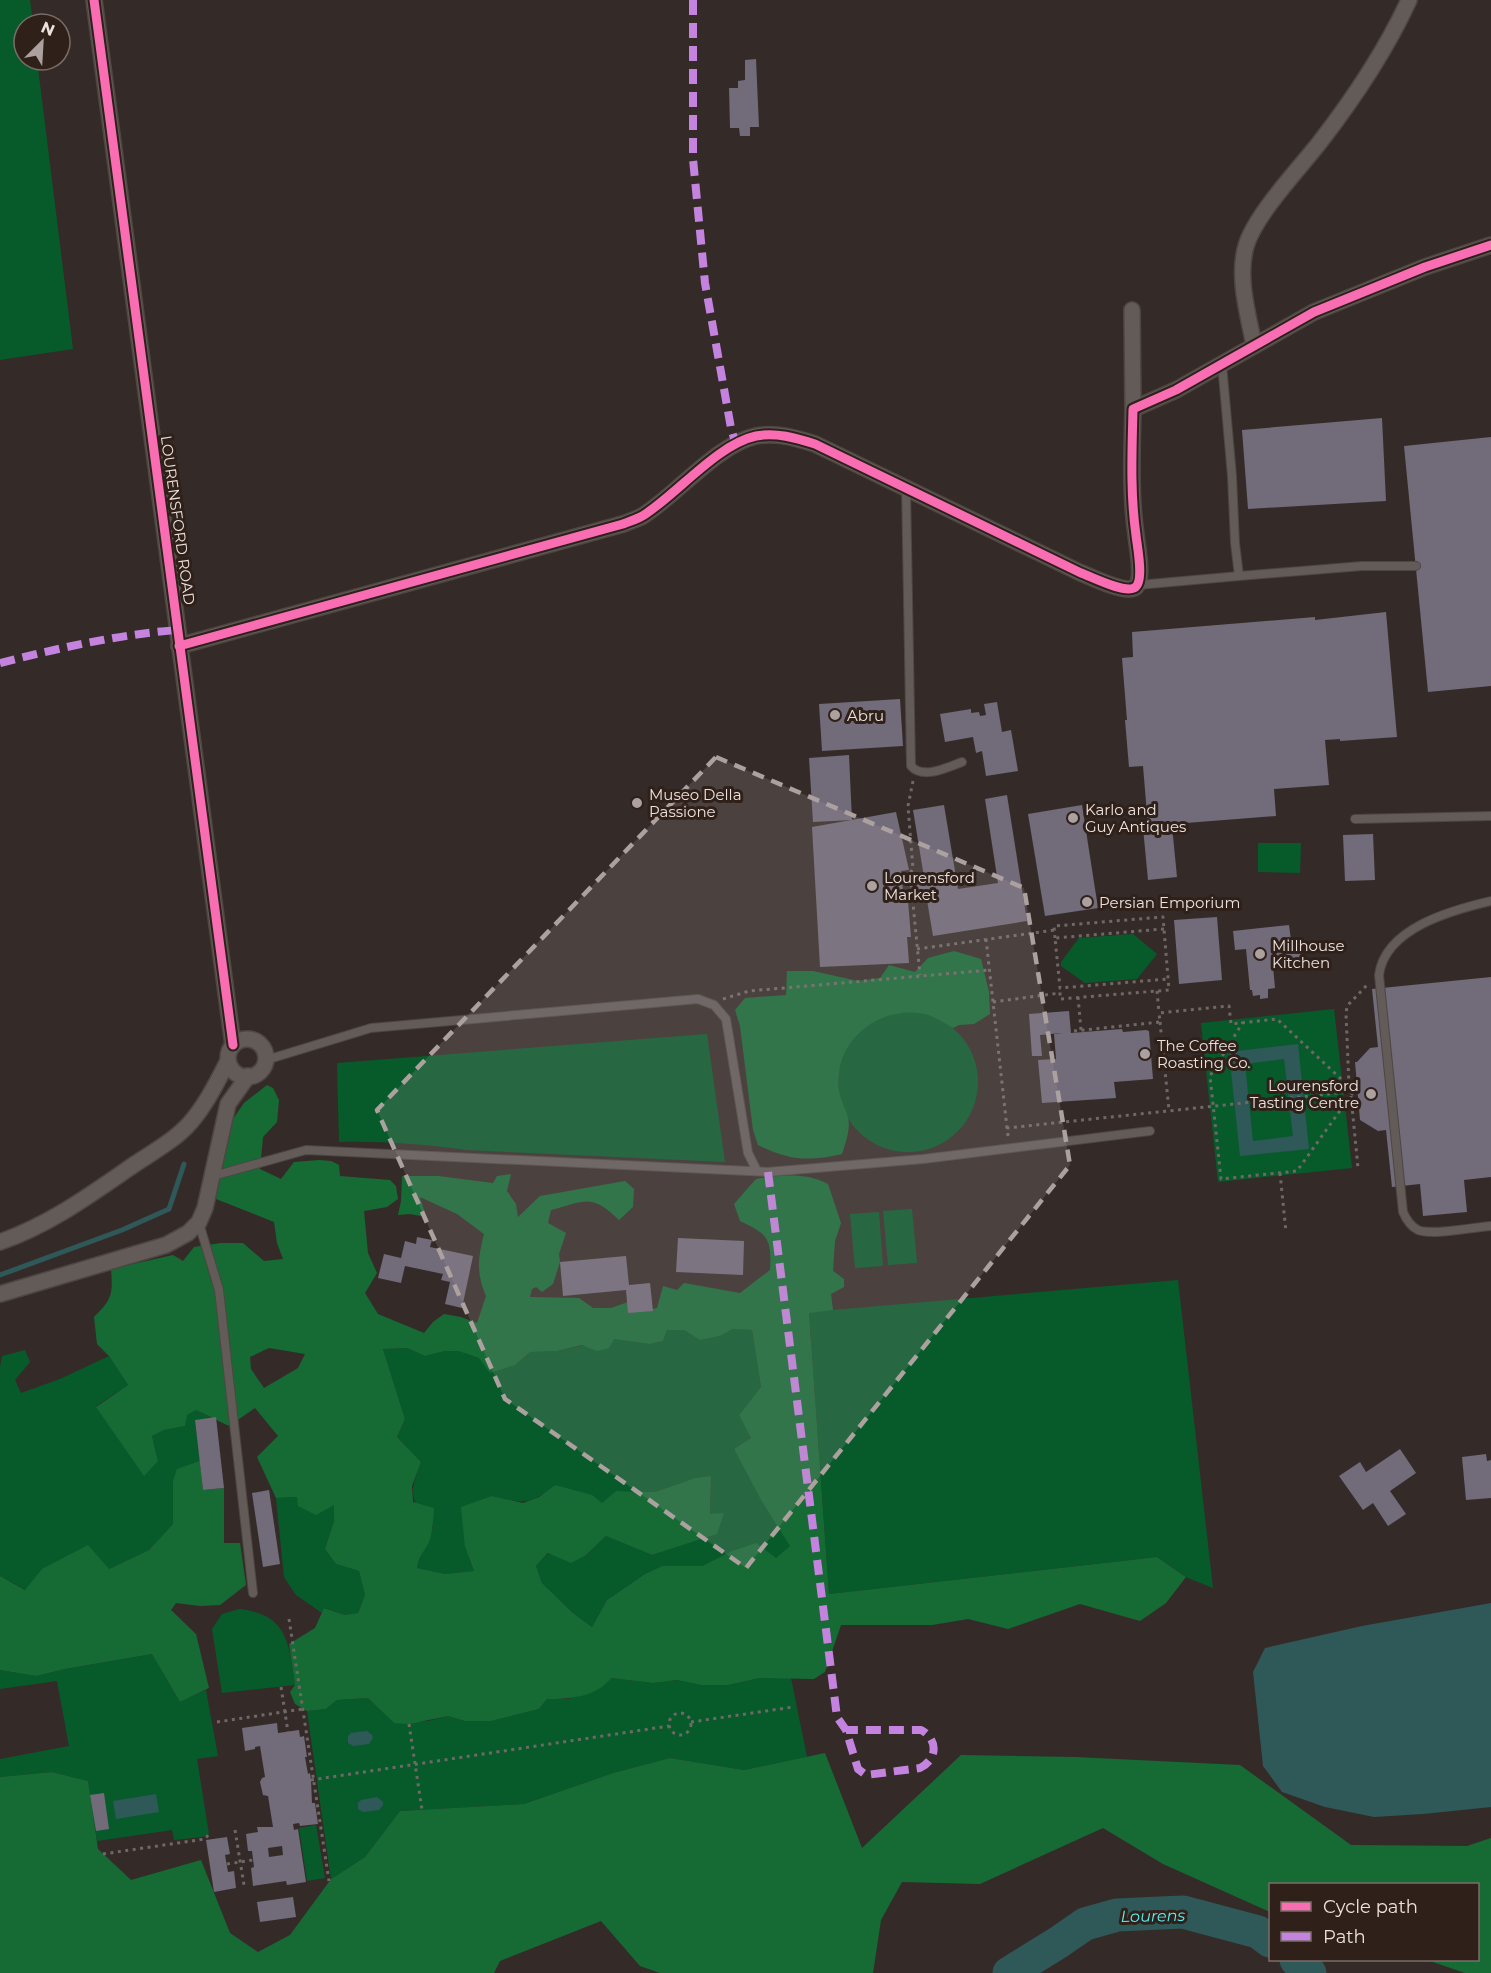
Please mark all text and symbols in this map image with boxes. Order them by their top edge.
north arrow [12,12,72,72]
text: N [38,17,58,40]
street label: LOURENSFORD ROAD [157,434,199,606]
place label: Abru [847,706,884,725]
marker: Abru [828,708,842,722]
place label: Museo Della Passione [649,785,742,821]
marker: Museo Della Passione [630,796,644,810]
place label: Karlo and Guy Antiques [1085,800,1186,836]
marker: Karlo and Guy Antiques [1066,811,1080,825]
place label: Lourensford Market [884,868,975,904]
marker: Lourensford Market [865,879,879,893]
place label: Persian Emporium [1099,893,1240,912]
marker: Persian Emporium [1080,895,1094,909]
place label: Millhouse Kitchen [1272,936,1344,972]
marker: Millhouse Kitchen [1253,947,1267,961]
place label: The Coffee Roasting Co. [1157,1036,1251,1072]
marker: The Coffee Roasting Co. [1138,1047,1152,1061]
place label: Lourensford Tasting Centre [1250,1076,1359,1112]
marker: Lourensford Tasting Centre [1364,1087,1378,1101]
legend [1269,1883,1479,1961]
text: Cycle path [1323,1896,1418,1918]
water label: Lourens [1121,1906,1186,1926]
text: Path [1323,1926,1366,1948]

